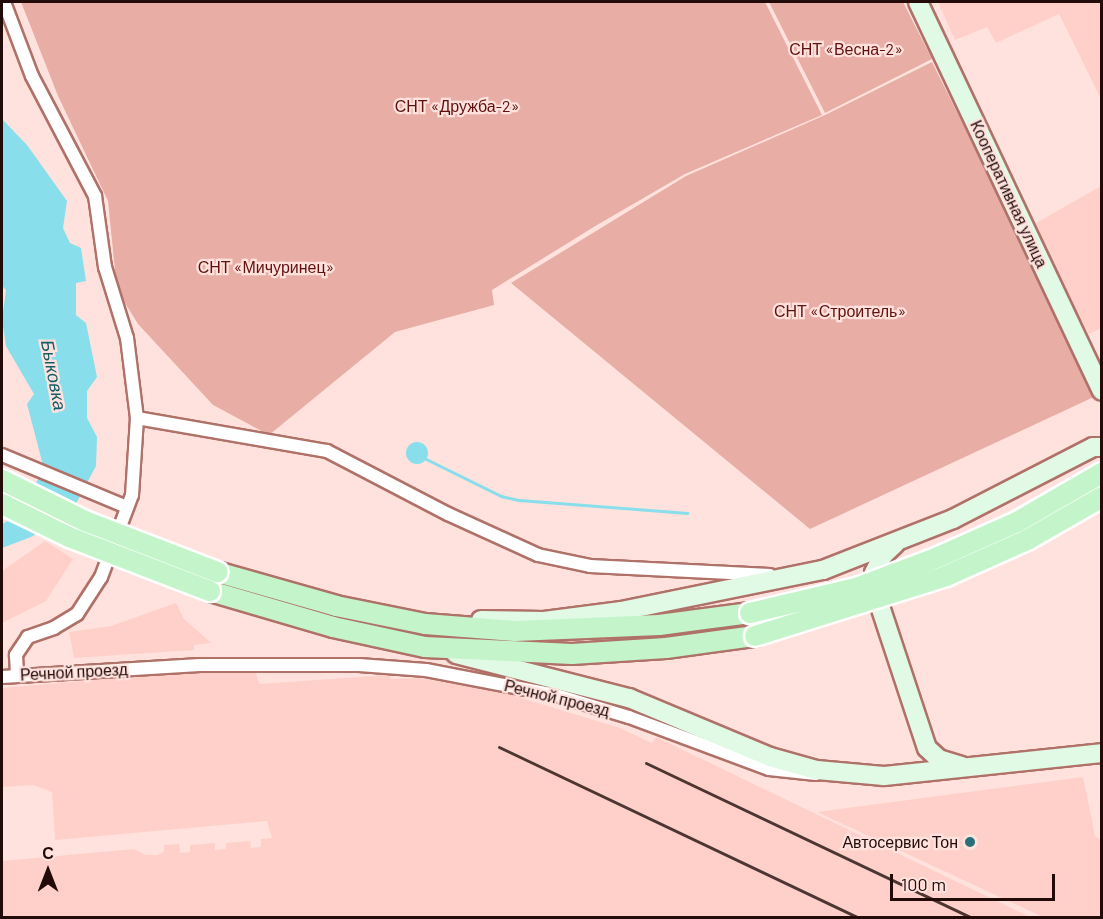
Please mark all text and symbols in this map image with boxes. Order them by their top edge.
park label: СНТ «Весна-2» [789,39,903,59]
park label: СНТ «Дружба-2» [395,96,519,116]
street label: Кооперативная улица [966,117,1052,271]
park label: СНТ «Мичуринец» [198,257,334,277]
park label: СНТ «Строитель» [774,301,906,321]
water label: Быковка [37,338,71,412]
street label: Речной проезд [20,660,128,684]
street label: Речной проезд [502,676,612,720]
place label: Автосервис Тон [842,832,958,852]
marker: Автосервис Тон [963,835,977,849]
north arrow [18,841,78,901]
text: С [42,843,54,862]
scale bar [893,862,1058,900]
text: 100 m [901,873,946,895]

